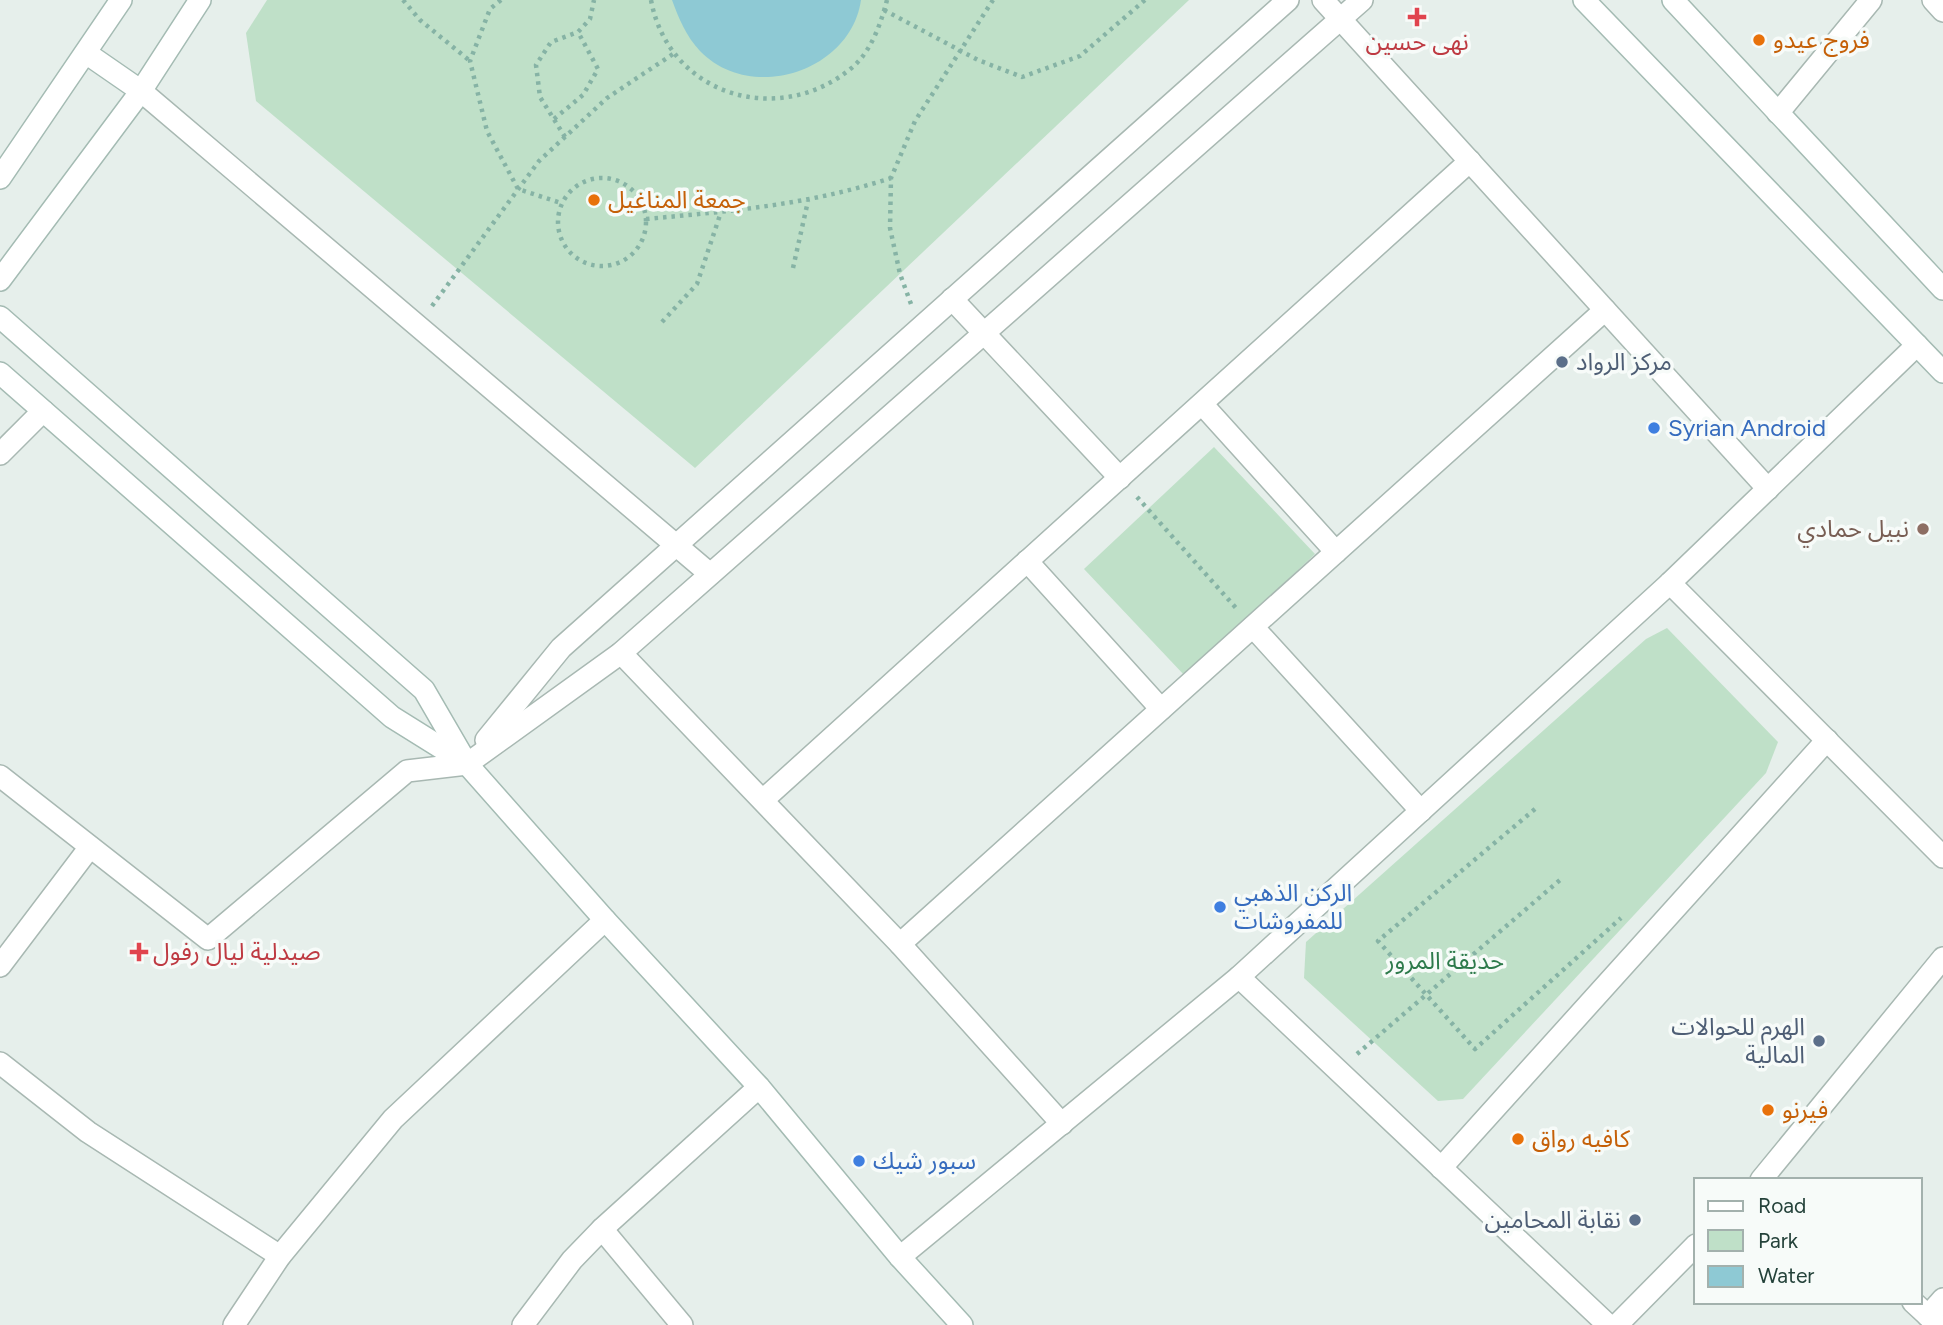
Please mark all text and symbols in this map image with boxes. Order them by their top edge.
marker: نهى حسين [1409,9,1425,25]
place label: فروج عيدو [1773,25,1870,57]
place label: نهى حسين [1365,27,1469,56]
marker: فروج عيدو [1751,32,1767,48]
place label: جمعة المناغيل [608,185,746,214]
marker: جمعة المناغيل [586,192,602,208]
place label: مركز الرواد [1576,347,1672,376]
marker: مركز الرواد [1554,354,1570,370]
place label: Syrian Android [1668,413,1826,442]
marker: Syrian Android [1646,420,1662,436]
place label: نبيل حمادي [1797,514,1909,548]
marker: نبيل حمادي [1915,521,1931,537]
place label: الركن الذهبي للمفروشات [1234,878,1352,935]
marker: الركن الذهبي للمفروشات [1212,899,1228,915]
place label: صيدلية ليال رفول [153,937,321,966]
marker: صيدلية ليال رفول [131,944,147,960]
park label: حديقة المرور [1385,946,1504,975]
place label: الهرم للحوالات المالية [1671,1012,1805,1069]
marker: الهرم للحوالات المالية [1811,1033,1827,1049]
place label: فيرنو [1782,1095,1828,1124]
marker: فيرنو [1760,1102,1776,1118]
place label: كافيه رواق [1532,1124,1631,1153]
marker: كافيه رواق [1510,1131,1526,1147]
place label: سبور شيك [873,1146,976,1175]
marker: سبور شيك [851,1153,867,1169]
legend [1694,1178,1922,1304]
text: Road [1758,1193,1806,1218]
place label: نقابة المحامين [1484,1205,1621,1234]
marker: نقابة المحامين [1627,1212,1643,1228]
text: Park [1758,1228,1799,1253]
text: Water [1758,1263,1814,1288]

